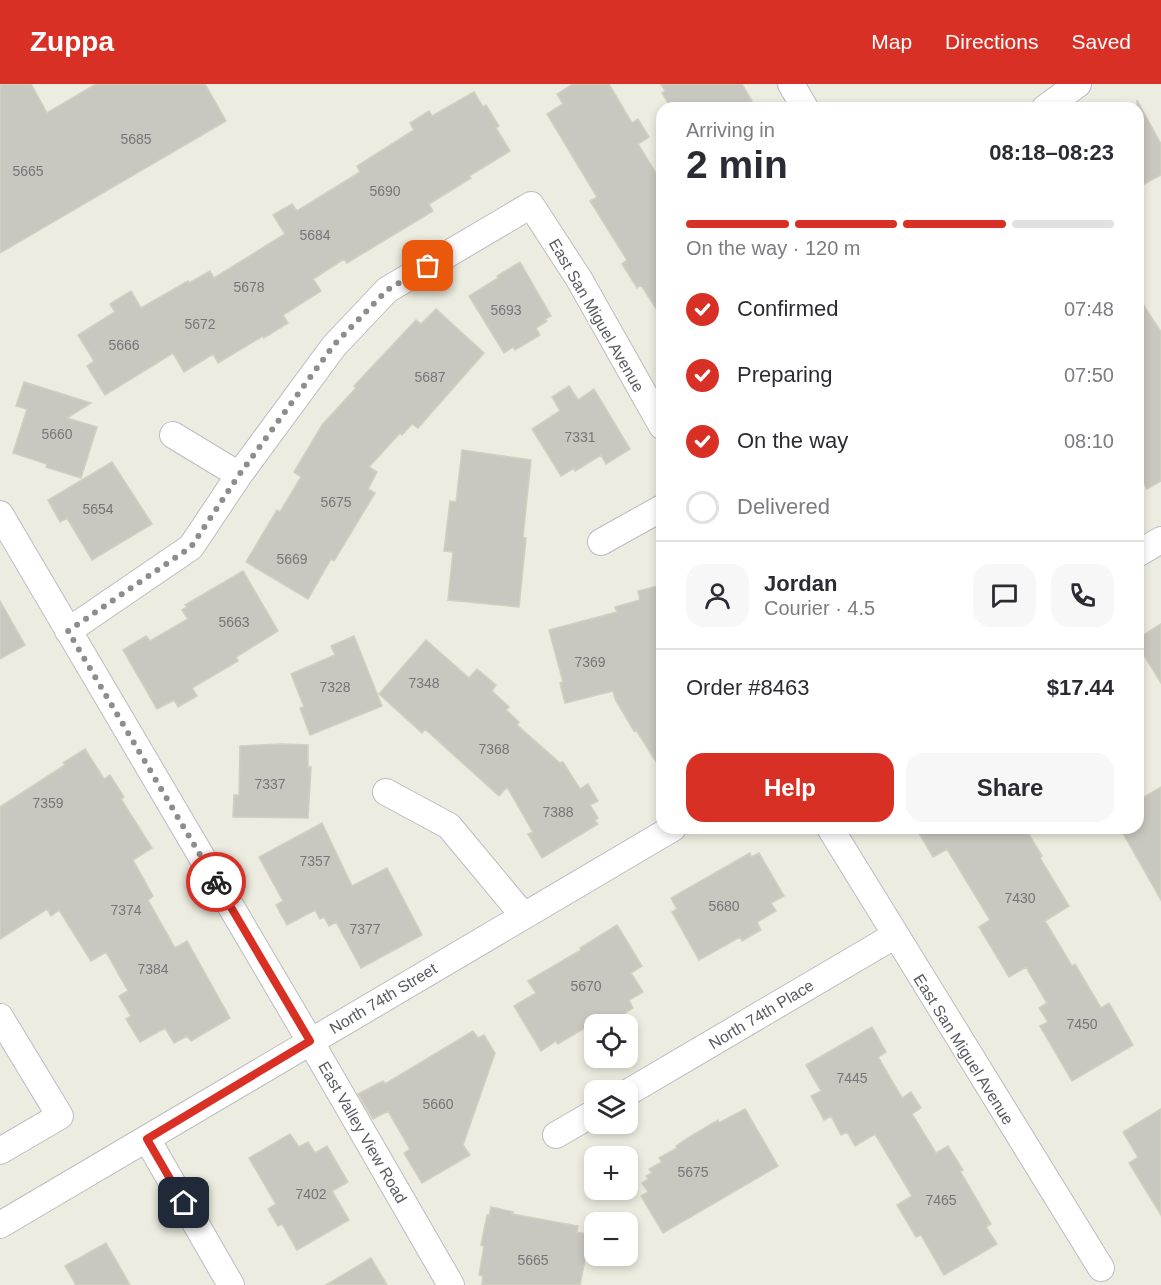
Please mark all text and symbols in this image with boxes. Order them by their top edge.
text: Zuppa [30,26,114,57]
text: Map [871,30,912,53]
text: Directions [945,30,1038,53]
text: Saved [1071,30,1131,53]
text: Arriving in [686,119,775,141]
house number: 5685 [120,131,152,147]
text: 08:18–08:23 [989,140,1114,165]
text: 2 min [686,143,788,186]
house number: 5665 [12,163,44,179]
house number: 5690 [369,183,401,199]
house number: 5684 [299,227,331,243]
street label: East San Miguel Avenue [546,236,647,395]
text: On the way · 120 m [686,237,861,259]
pin [402,240,453,291]
icon: bag [411,249,444,282]
house number: 5678 [233,279,265,295]
icon: check [686,293,719,326]
text: Confirmed [737,296,838,321]
text: 07:48 [1064,298,1114,320]
house number: 5693 [490,302,522,318]
house number: 5672 [184,316,216,332]
house number: 5666 [108,337,140,353]
icon: check [686,359,719,392]
text: Preparing [737,362,832,387]
text: 07:50 [1064,364,1114,386]
house number: 5687 [414,369,446,385]
icon: check [686,425,719,458]
house number: 5660 [41,426,73,442]
text: On the way [737,428,848,453]
house number: 7331 [564,429,596,445]
text: 08:10 [1064,430,1114,452]
house number: 5675 [320,494,352,510]
text: Delivered [737,494,830,519]
house number: 5654 [82,501,114,517]
house number: 5669 [276,551,308,567]
button: person [686,564,749,627]
button: chat [973,564,1036,627]
button: phone [1051,564,1114,627]
text: Jordan [764,571,837,596]
text: Courier · 4.5 [764,597,875,619]
house number: 5663 [218,614,250,630]
house number: 7369 [574,654,606,670]
house number: 7348 [408,675,440,691]
text: Order #8463 [686,675,810,700]
text: $17.44 [1047,675,1114,700]
house number: 7328 [319,679,351,695]
house number: 7368 [478,741,510,757]
button: Help [686,753,894,822]
button: Share [906,753,1114,822]
house number: 7337 [254,776,286,792]
house number: 7359 [32,795,64,811]
house number: 7388 [542,804,574,820]
courier [186,852,246,912]
house number: 7357 [299,853,331,869]
icon: bike [200,866,233,899]
house number: 7430 [1004,890,1036,906]
house number: 5680 [708,898,740,914]
house number: 7374 [110,902,142,918]
house number: 7377 [349,921,381,937]
street label: North 74th Street [327,959,440,1037]
house number: 7384 [137,961,169,977]
street label: East San Miguel Avenue [910,971,1017,1128]
street label: North 74th Place [706,976,817,1052]
house number: 5670 [570,978,602,994]
map controls [584,1014,638,1266]
button: locate [584,1014,638,1068]
house number: 7450 [1066,1016,1098,1032]
street label: East Valley View Road [315,1059,410,1206]
house number: 7445 [836,1070,868,1086]
button: layers [584,1080,638,1134]
house number: 5660 [422,1096,454,1112]
button: + [584,1146,638,1200]
house number: 5675 [677,1164,709,1180]
pin [158,1177,209,1228]
icon: home [167,1186,200,1219]
house number: 7402 [295,1186,327,1202]
house number: 7465 [925,1192,957,1208]
button: − [584,1212,638,1266]
house number: 5665 [517,1252,549,1268]

